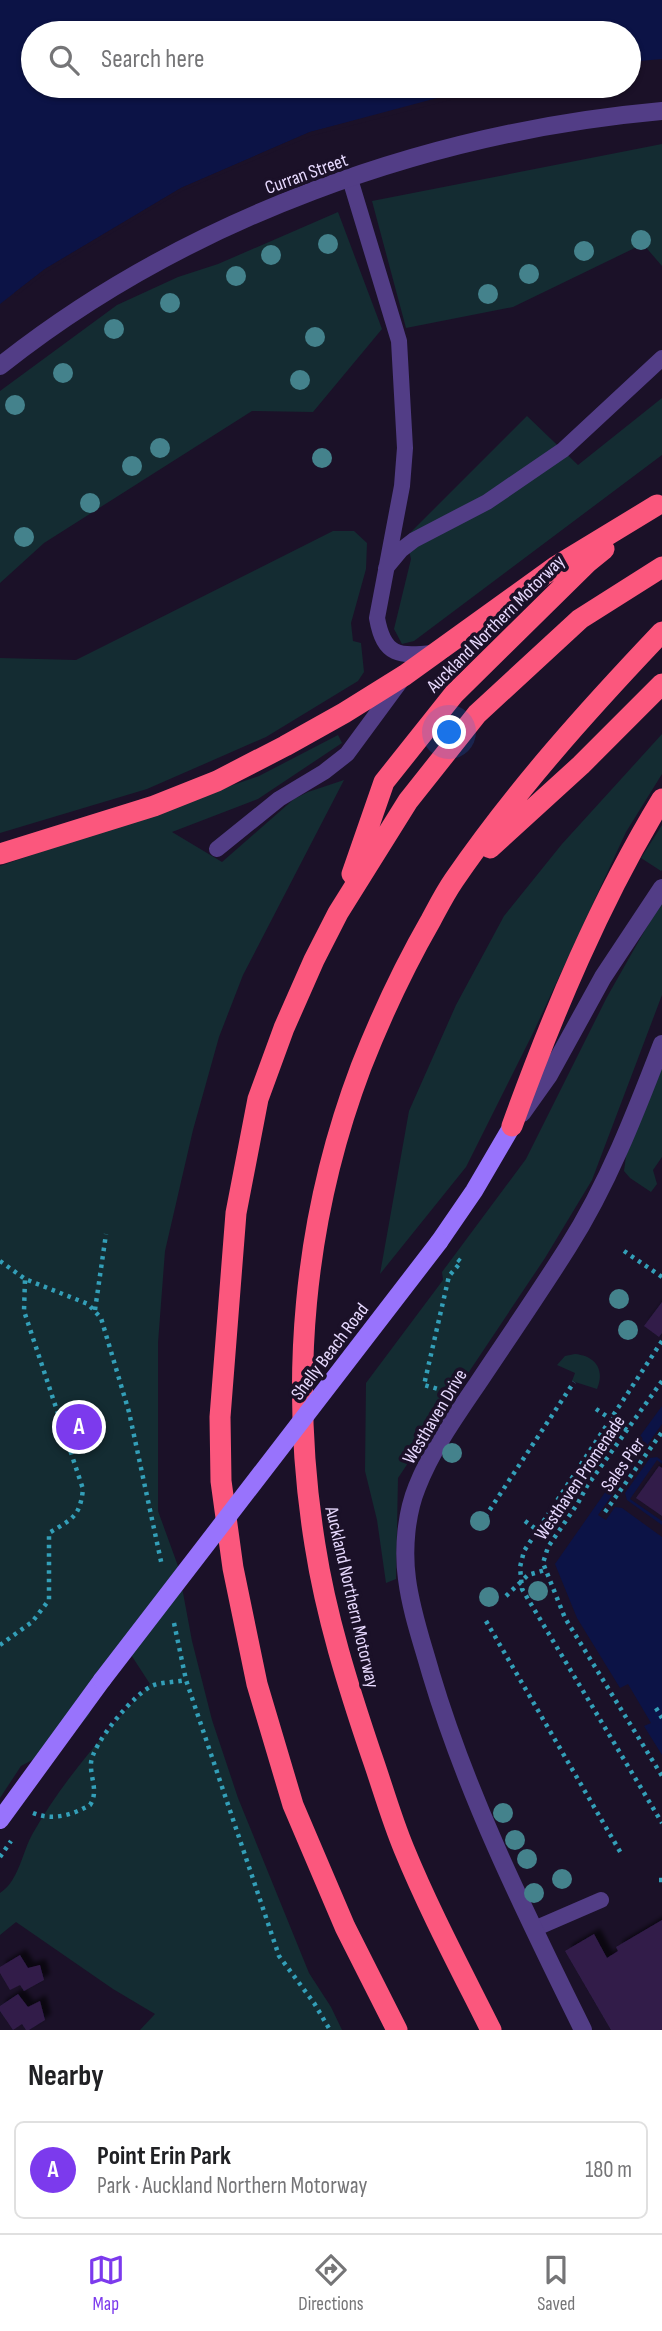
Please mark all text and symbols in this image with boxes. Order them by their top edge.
search box [21,21,641,98]
icon: search [45,41,83,79]
text: Search here [101,44,204,75]
street label: Curran Street [262,149,351,200]
street label: Auckland Northern Motorway [422,550,570,699]
your location [432,715,466,749]
street label: Shelly Beach Road [286,1299,374,1405]
street label: Westhaven Drive [398,1365,473,1468]
pin: A [56,1401,102,1453]
street label: Westhaven Promenade [530,1411,630,1545]
street label: Sales Pier [596,1433,650,1496]
street label: Auckland Northern Motorway [319,1503,384,1691]
text: Nearby [28,2058,104,2094]
text: Point Erin Park [97,2141,231,2172]
text: A [48,2156,58,2184]
text: 180 m [585,2156,632,2184]
text: Park · Auckland Northern Motorway [97,2172,367,2200]
tab: Map [87,2251,125,2316]
tab: Directions [298,2251,364,2316]
tab: Saved [537,2251,575,2316]

